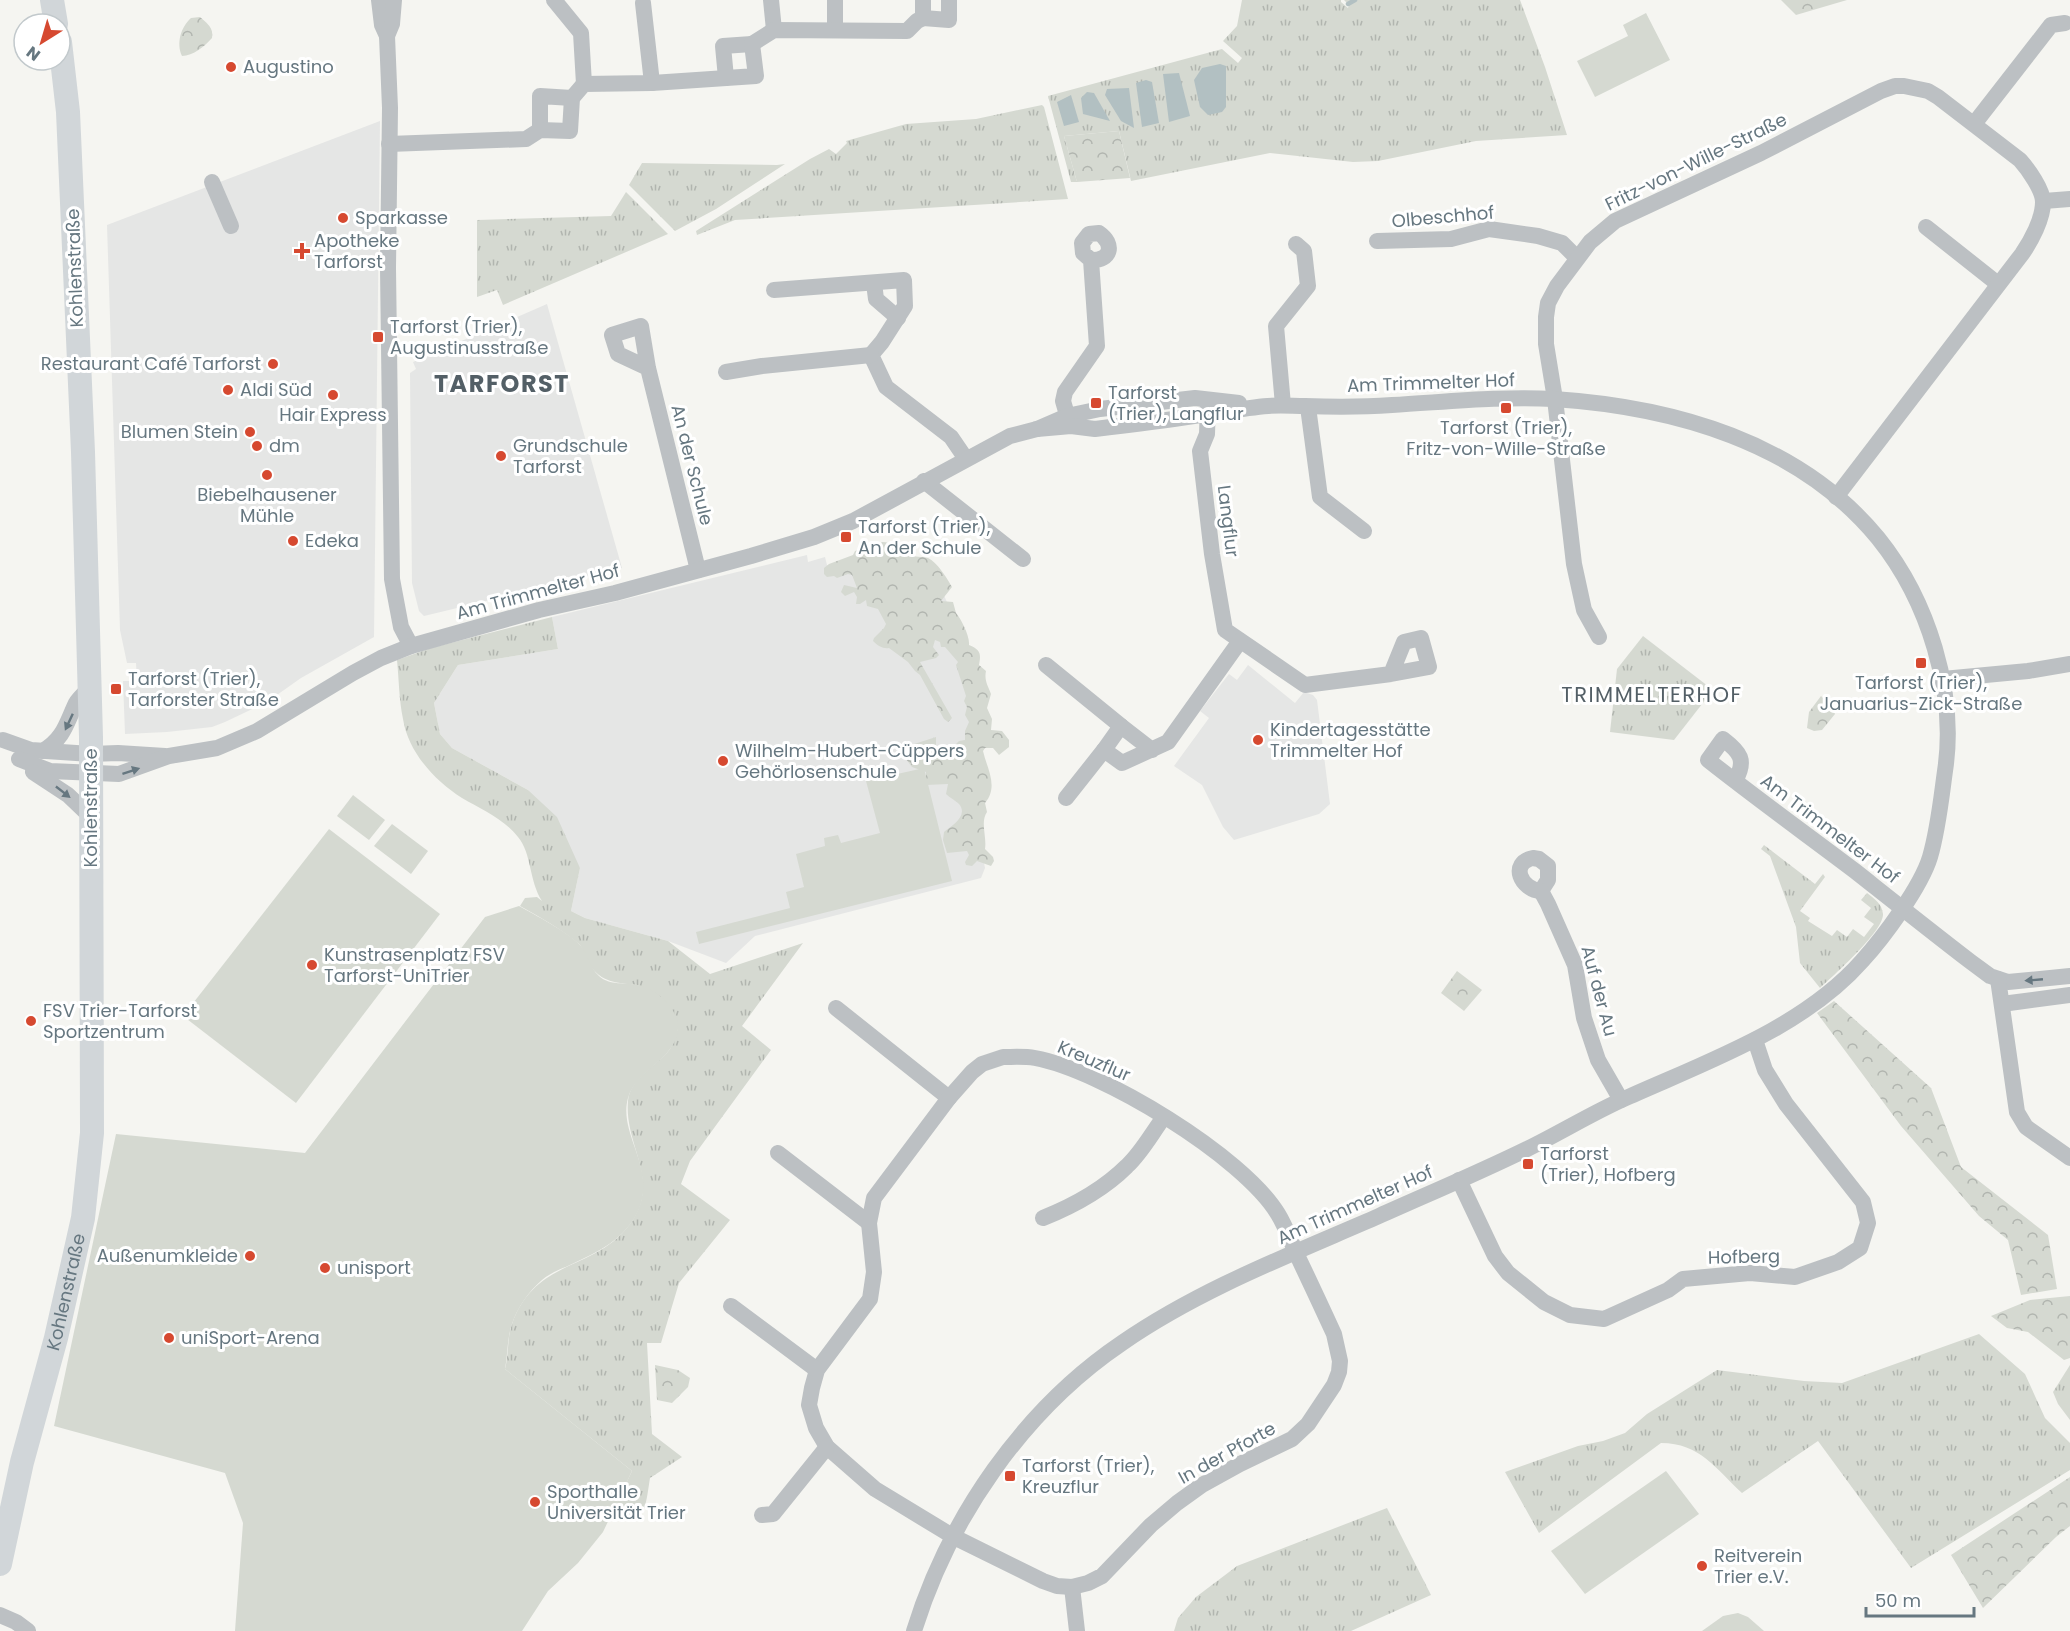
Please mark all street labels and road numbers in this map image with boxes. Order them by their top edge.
street label: Fritz-von-Wille-Straße [1601,107,1791,216]
street label: Olbeschhof [1391,200,1495,233]
street label: Kohlenstraße [60,208,89,328]
street label: Am Trimmelter Hof [1347,367,1516,398]
street label: An der Schule [665,402,720,528]
street label: Langflur [1212,484,1245,559]
street label: Am Trimmelter Hof [453,558,622,625]
street label: Kohlenstraße [78,748,103,868]
street label: Am Trimmelter Hof [1756,768,1905,889]
street label: Auf der Au [1575,943,1624,1039]
street label: Kreuzflur [1054,1034,1135,1087]
street label: Am Trimmelter Hof [1273,1159,1437,1250]
street label: Kohlenstraße [40,1231,91,1353]
street label: Hofberg [1708,1243,1780,1270]
street label: In der Pforte [1174,1415,1280,1490]

